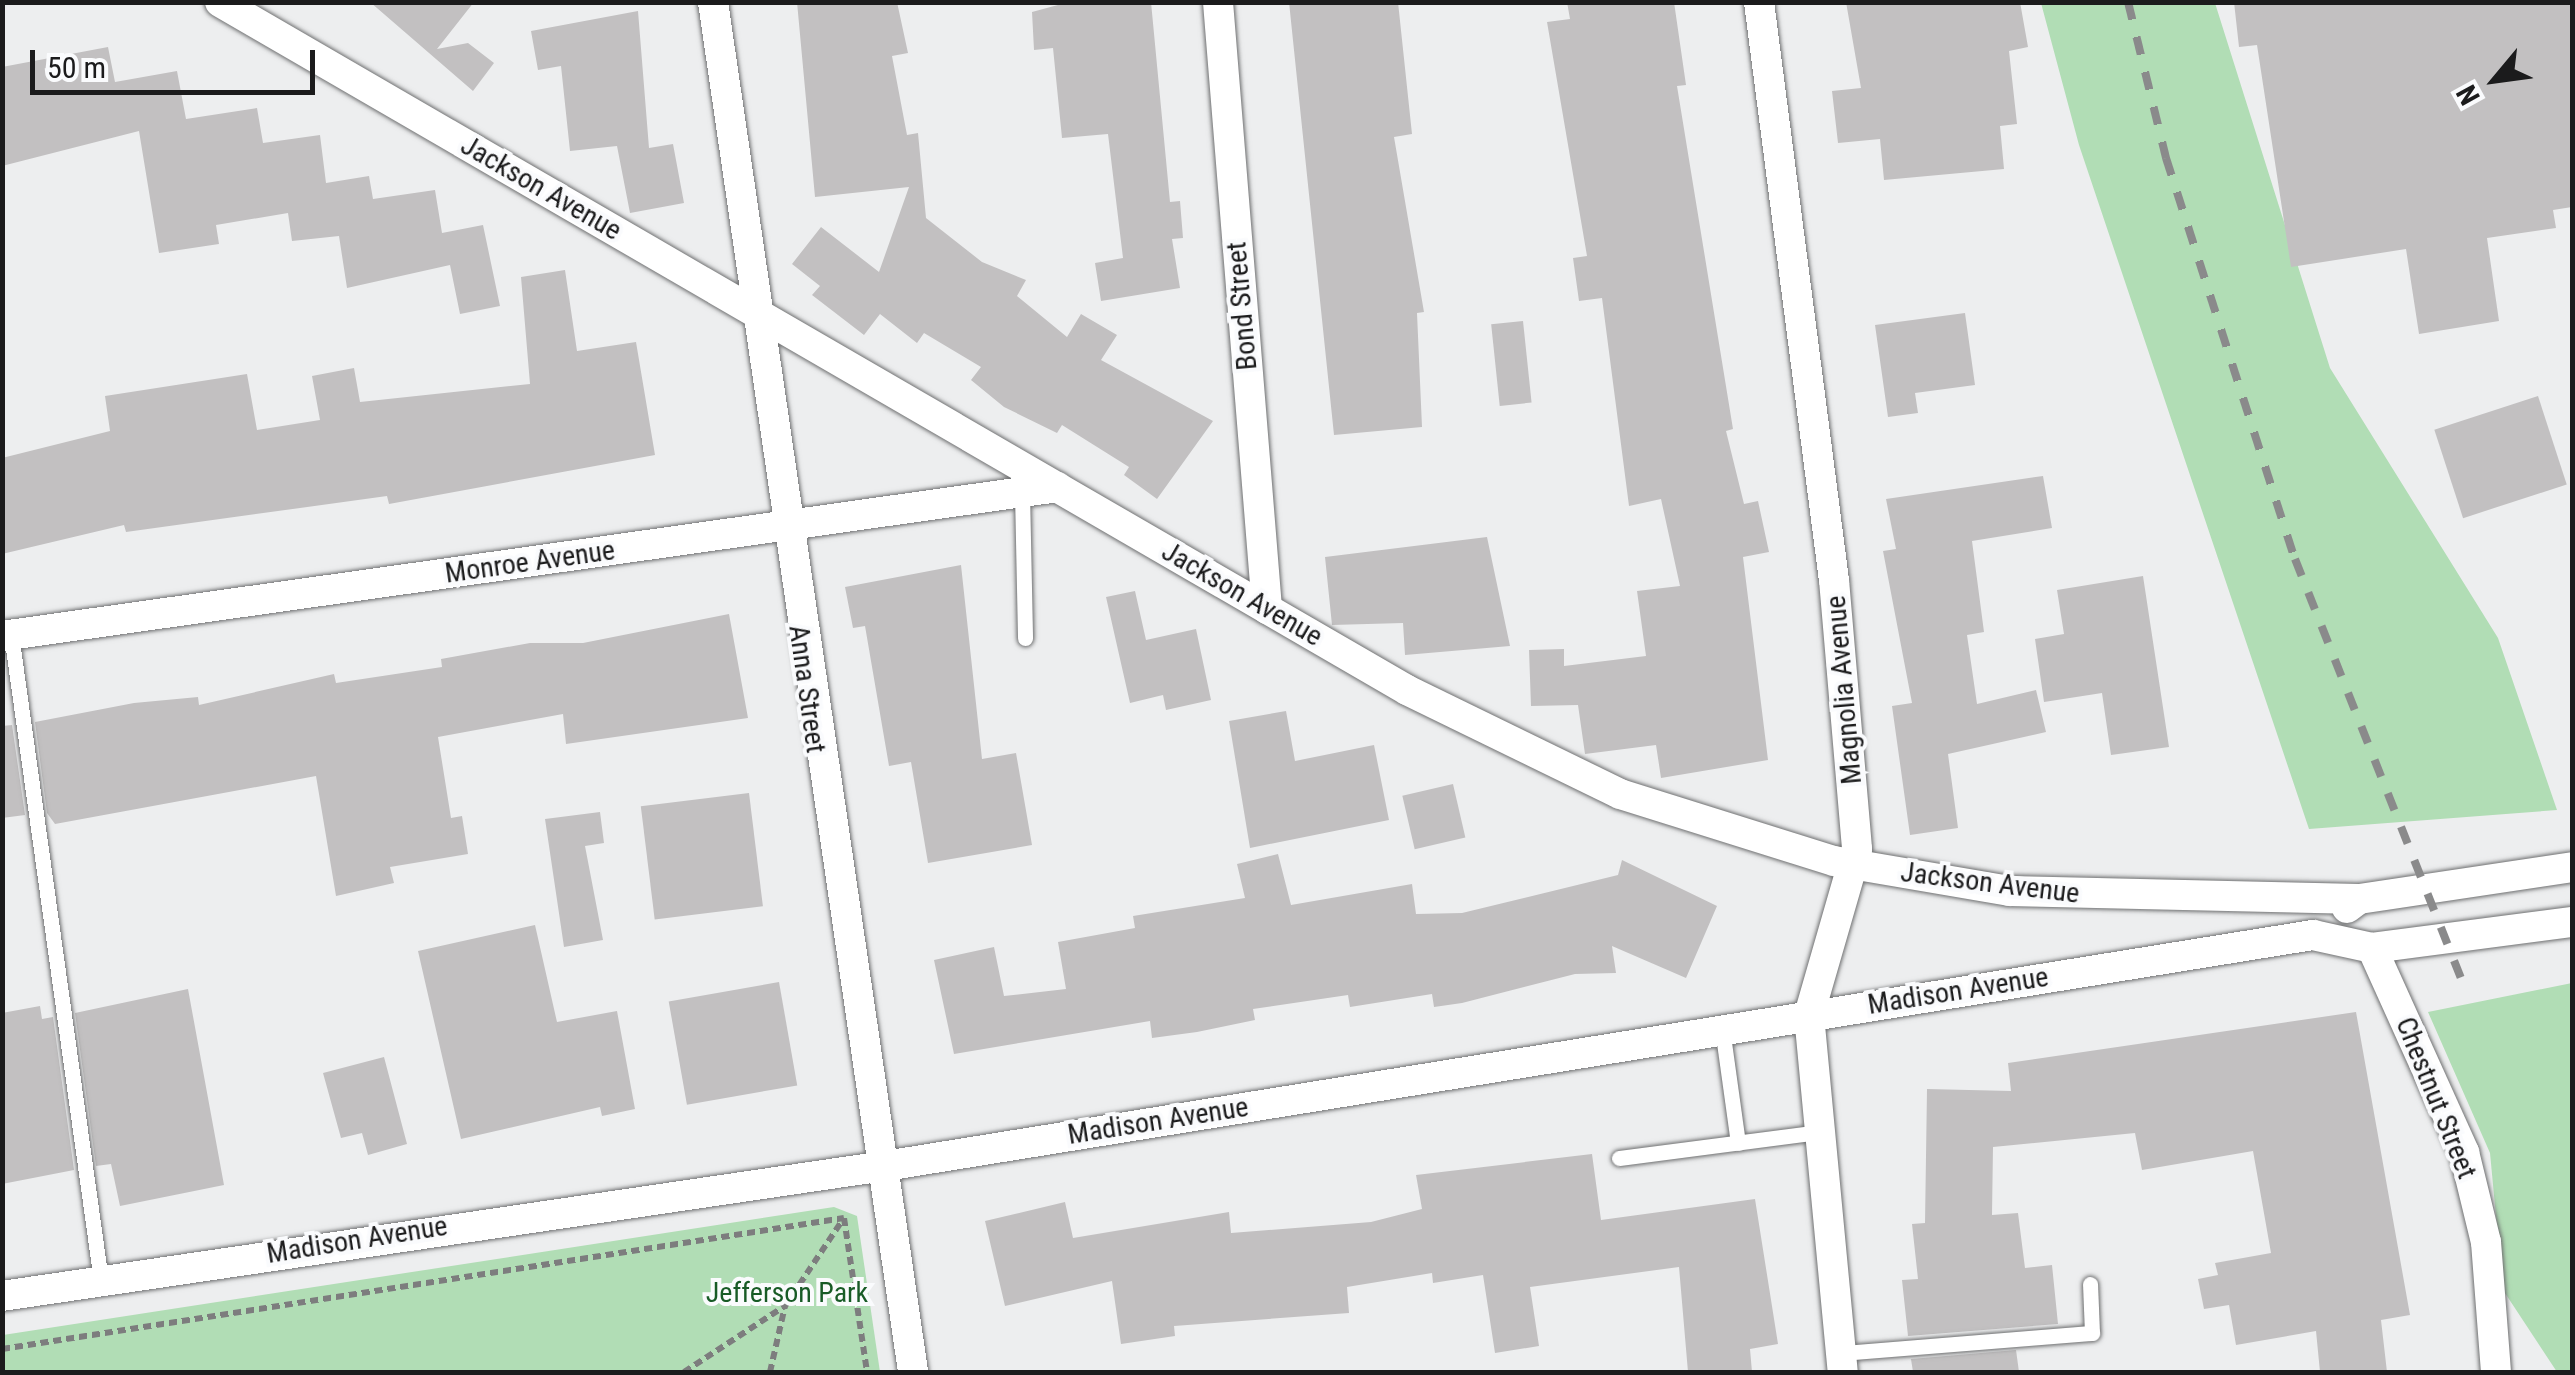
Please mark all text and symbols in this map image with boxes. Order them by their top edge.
scale bar [35,30,320,92]
north arrow [2445,30,2545,130]
text: 50 m [47,50,106,85]
text: N [2450,79,2487,110]
street label: Jackson Avenue [455,128,627,248]
street label: Bond Street [1220,240,1264,372]
street label: Monroe Avenue [443,533,617,591]
street label: Jackson Avenue [1156,534,1328,654]
street label: Magnolia Avenue [1819,594,1869,786]
street label: Anna Street [781,623,833,755]
street label: Jackson Avenue [1899,855,2081,911]
street label: Madison Avenue [1865,960,2051,1022]
street label: Chestnut Street [2388,1012,2484,1184]
street label: Madison Avenue [1065,1090,1251,1152]
street label: Madison Avenue [264,1209,450,1271]
park label: Jefferson Park [706,1276,868,1310]

